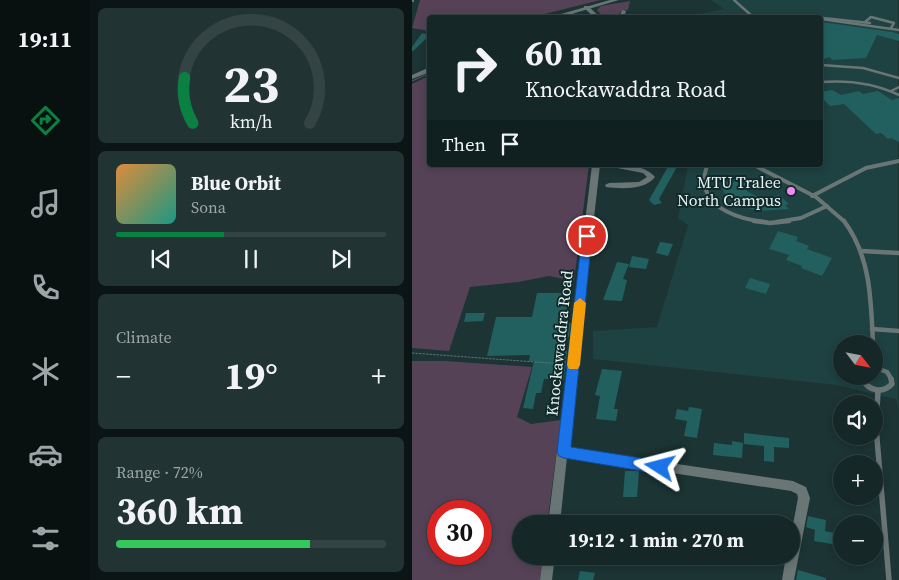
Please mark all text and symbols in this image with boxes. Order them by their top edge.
text: 19:11 [18,24,72,54]
text: 60 m [525,29,602,77]
icon: right [442,35,507,100]
text: 23 [223,48,279,119]
text: Knockawaddra Road [525,74,726,104]
icon: directions [28,103,63,138]
text: km/h [230,109,273,134]
icon: arrive [496,130,524,158]
text: Then [442,131,486,157]
text: Blue Orbit [191,170,281,196]
place label: MTU Tralee North Campus [677,171,781,211]
marker: MTU Tralee North Campus [785,185,797,197]
icon: music [28,186,63,221]
text: Sona [191,196,226,218]
pin [566,215,608,257]
icon: arrive [573,222,601,250]
icon: previous [147,245,175,273]
icon: pause [237,245,265,273]
icon: next [327,245,355,273]
street label: Knockawaddra Road [540,269,578,417]
icon: phone [28,270,63,305]
text: Climate [116,326,172,348]
north arrow [833,335,883,385]
map controls [833,335,883,565]
text: 19° [224,350,278,402]
icon: climate [28,354,63,389]
text: − [116,357,131,395]
text: + [371,357,386,395]
button: sound [833,395,883,445]
icon: car [28,437,63,472]
position arrow [633,440,685,492]
button: + [833,455,883,505]
text: Range · 72% [116,461,203,483]
text: 360 km [116,485,243,537]
speed limit sign: 30 [427,500,492,565]
button: − [833,515,883,565]
icon: filters [28,521,63,556]
text: 19:12 · 1 min · 270 m [568,527,744,553]

